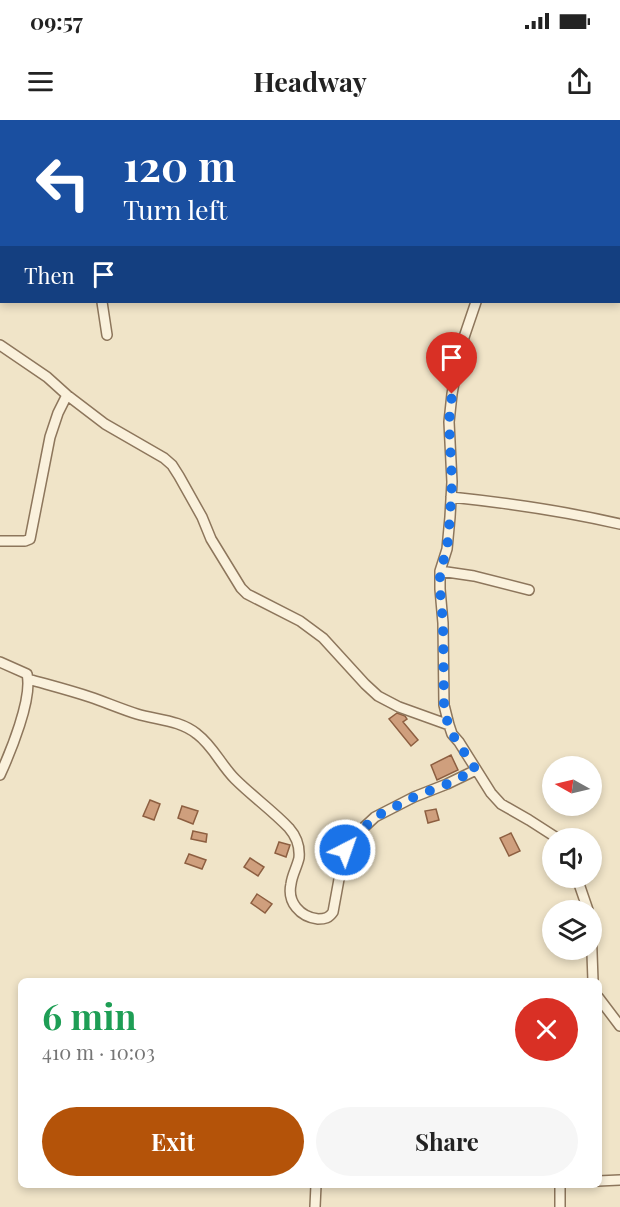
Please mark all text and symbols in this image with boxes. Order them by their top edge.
text: 09:57 [30,6,83,36]
text: Headway [253,63,367,99]
icon: menu [24,65,57,98]
icon: share [563,65,596,98]
text: 120 m [123,137,236,193]
icon: left [24,144,102,222]
text: Turn left [123,191,227,227]
icon: arrive [87,258,120,291]
text: Then [24,260,75,290]
pin [426,332,477,394]
icon: arrive [435,341,468,374]
north arrow [542,756,602,816]
map controls [542,756,602,960]
position arrow [313,818,377,882]
button: sound [542,828,602,888]
button: layers [542,900,602,960]
text: 6 min [42,991,137,1039]
button: close [515,998,578,1061]
text: 410 m · 10:03 [42,1038,155,1065]
button: Exit [42,1107,304,1176]
button: Share [316,1107,578,1176]

